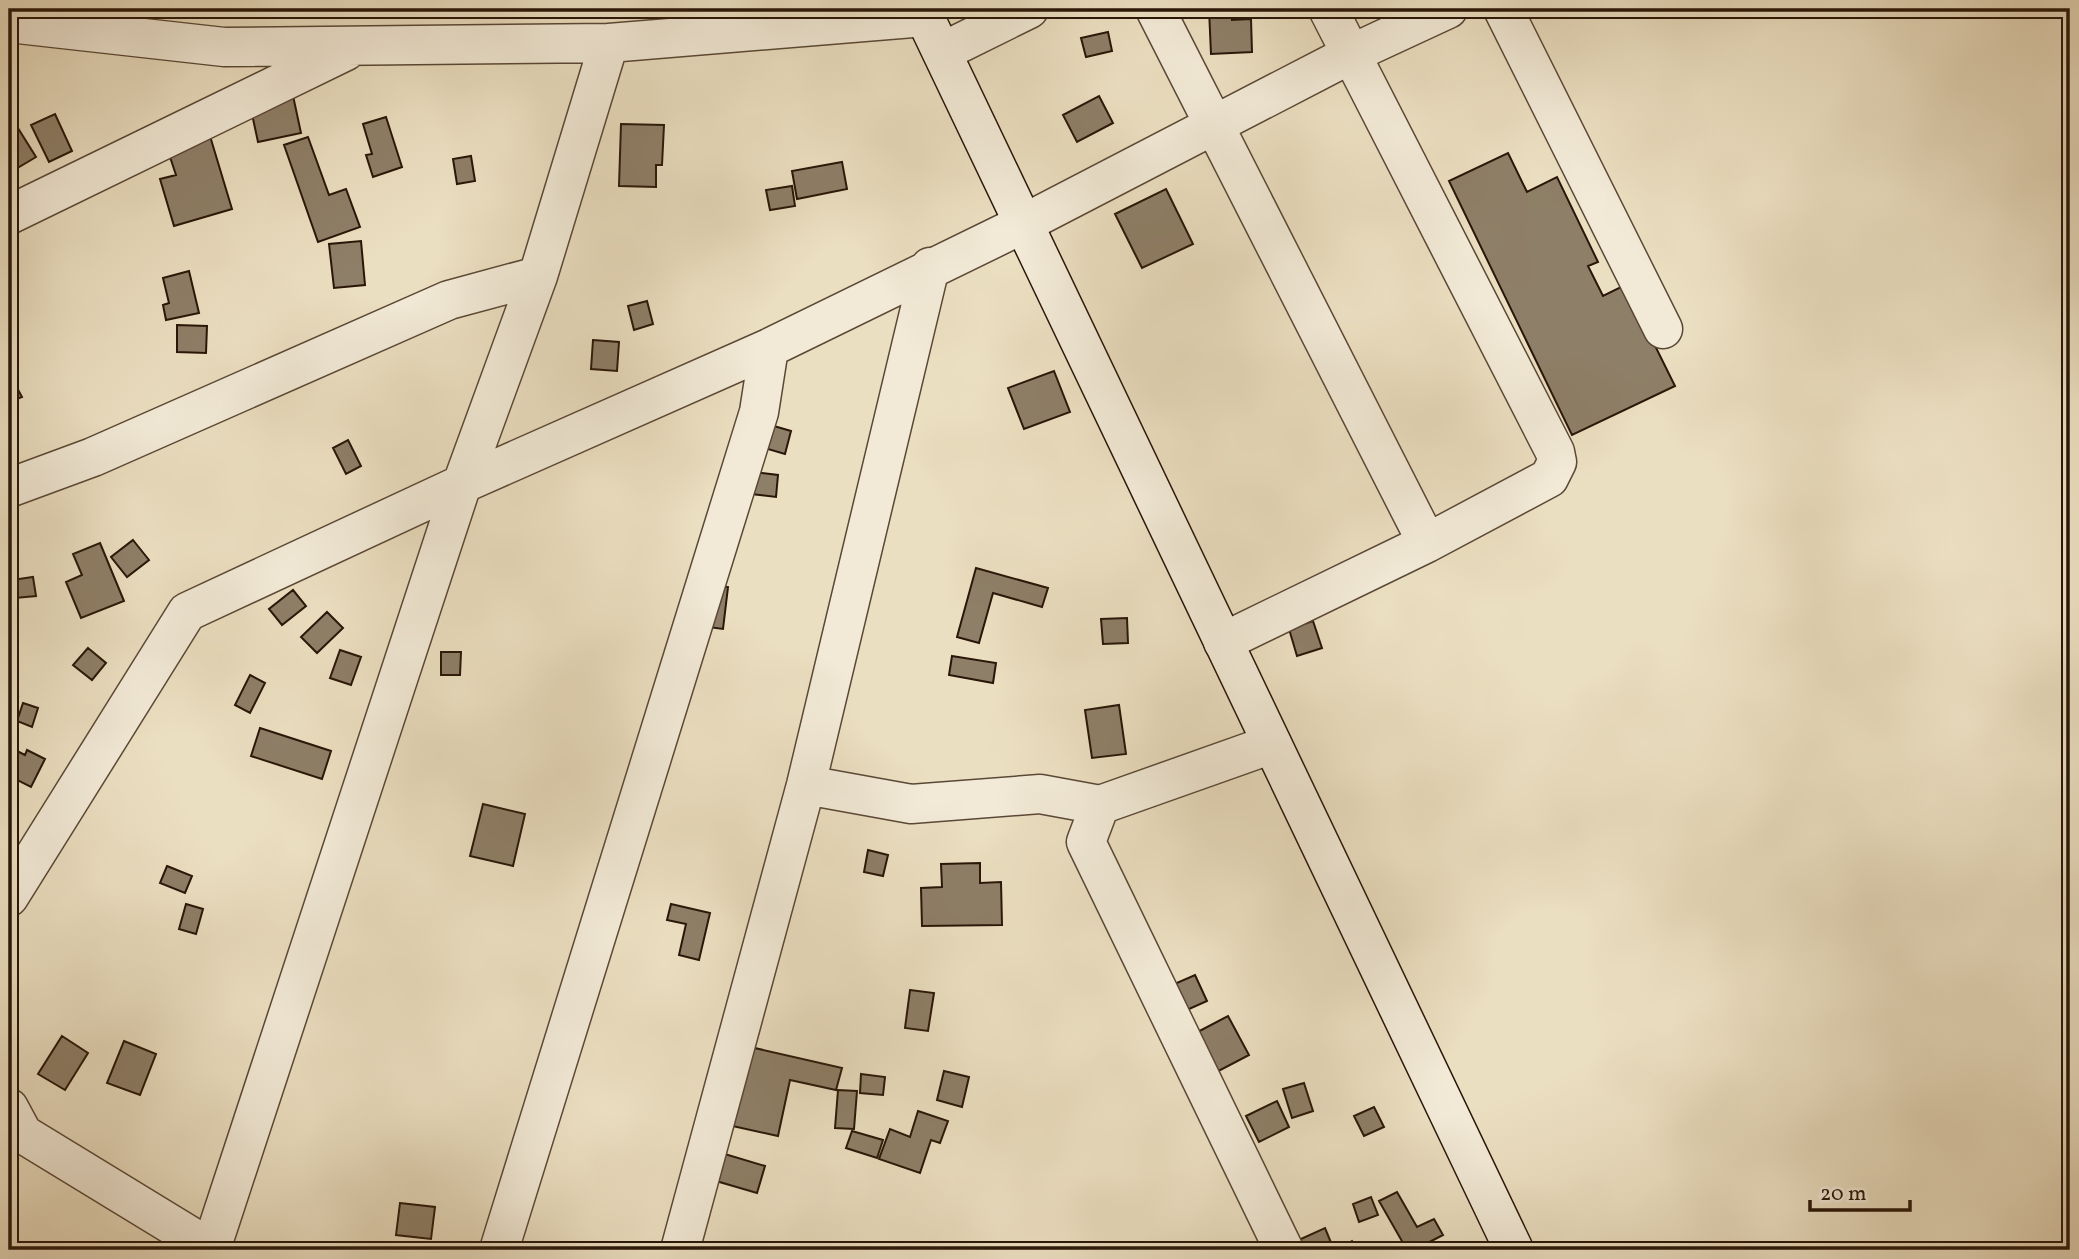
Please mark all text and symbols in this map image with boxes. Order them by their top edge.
scale bar [1810,1168,1909,1212]
text: 20 m [1820,1180,1866,1209]

